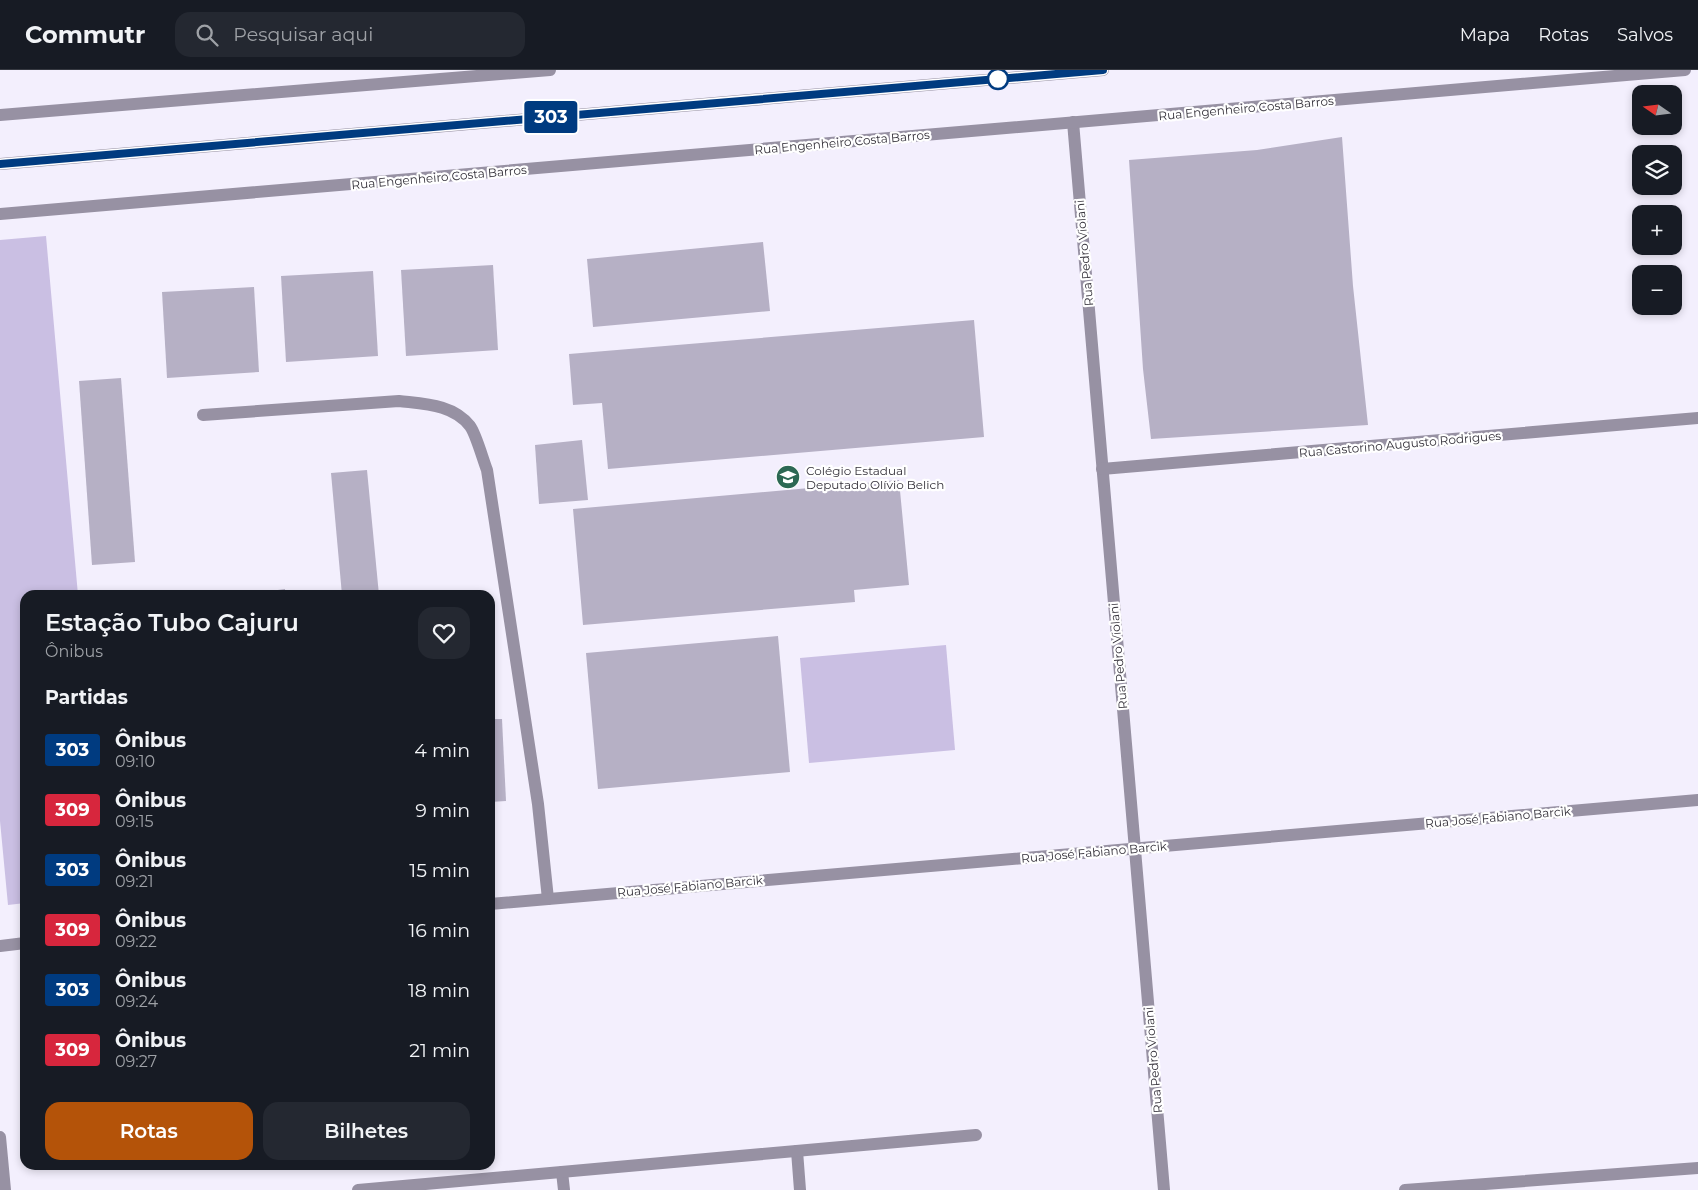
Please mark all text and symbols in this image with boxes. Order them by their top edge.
search box [175,12,525,57]
text: Commutr [25,20,145,49]
icon: search [193,21,221,49]
text: Pesquisar aqui [233,23,373,46]
text: Mapa [1460,24,1510,46]
text: Rotas [1538,24,1589,46]
text: Salvos [1617,24,1673,46]
unlabelled marker [987,68,1009,90]
north arrow [1632,85,1682,135]
map controls [1632,85,1682,315]
street label: Rua Engenheiro Costa Barros [1158,93,1334,123]
line badge: 303 [522,101,580,133]
text: 303 [534,106,568,128]
street label: Rua Engenheiro Costa Barros [754,127,930,157]
button: layers [1632,145,1682,195]
street label: Rua Engenheiro Costa Barros [351,162,527,192]
street label: Rua Pedro Violani [1072,199,1096,307]
button: + [1632,205,1682,255]
button: − [1632,265,1682,315]
street label: Rua Castorino Augusto Rodrigues [1298,428,1502,460]
place label: Colégio Estadual Deputado Olívio Belich [806,463,944,492]
school or university icon: Colégio Estadual Deputado Olívio Belich [775,464,801,490]
street label: Rua Pedro Violani [1106,602,1130,710]
button: heart [418,607,470,659]
text: Estação Tubo Cajuru [45,608,299,637]
text: Ônibus [45,642,103,661]
text: Partidas [45,686,128,709]
text: Ônibus [115,729,186,752]
text: 303 [56,739,89,761]
text: 4 min [414,739,470,762]
text: 09:10 [115,752,155,771]
text: Ônibus [115,789,186,812]
text: 309 [55,799,90,821]
text: 9 min [415,799,470,822]
street label: Rua José Fabiano Barcik [1424,803,1572,831]
text: 09:15 [115,812,154,831]
street label: Rua José Fabiano Barcik [1020,838,1168,866]
text: Ônibus [115,849,186,872]
text: 303 [56,859,89,881]
text: 15 min [409,859,470,882]
text: 09:21 [115,872,154,891]
street label: Rua José Fabiano Barcik [616,872,764,900]
text: Ônibus [115,909,186,932]
text: 309 [55,919,90,941]
text: 16 min [408,919,470,942]
text: 09:22 [115,932,157,951]
text: Ônibus [115,969,186,992]
text: 303 [56,979,89,1001]
text: 18 min [408,979,470,1002]
text: 09:24 [115,992,158,1011]
street label: Rua Pedro Violani [1141,1006,1165,1114]
text: Ônibus [115,1029,186,1052]
text: 309 [55,1039,90,1061]
text: 21 min [409,1039,470,1062]
text: 09:27 [115,1052,157,1071]
button: Rotas [45,1102,253,1160]
button: Bilhetes [263,1102,470,1160]

